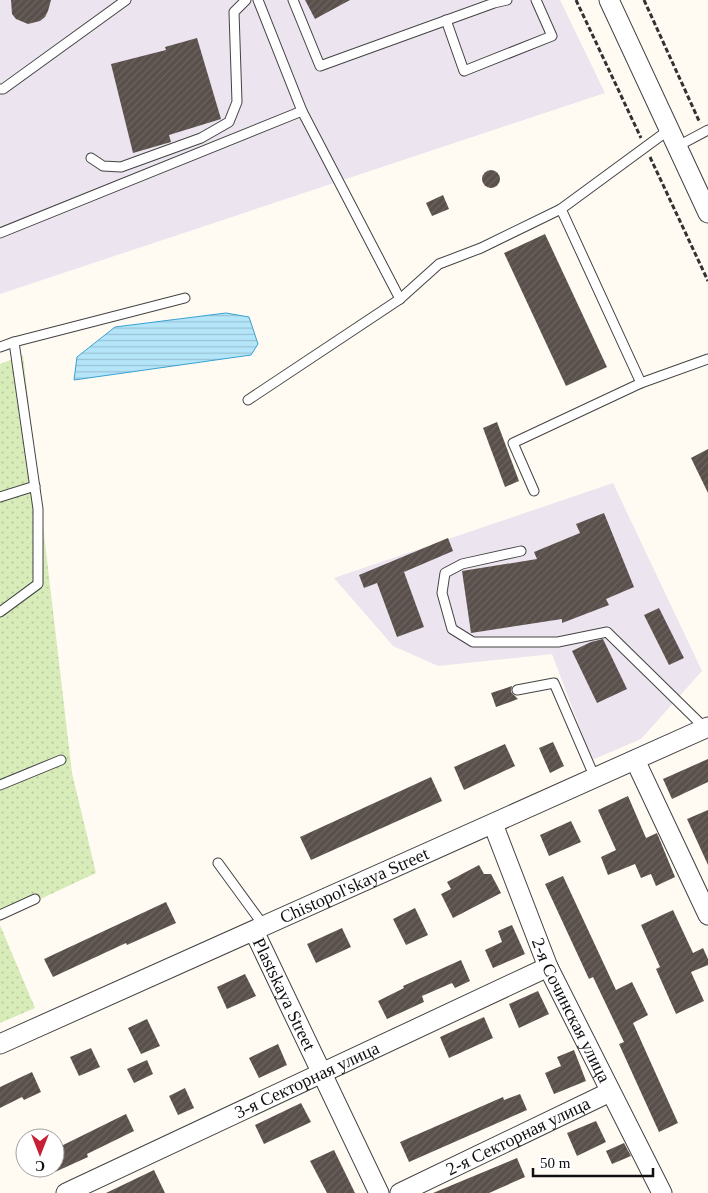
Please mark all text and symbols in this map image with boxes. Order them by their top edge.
street label: Chistopol'skaya Street [277,843,432,927]
street label: Plastskaya Street [249,935,320,1054]
street label: 2-я Сочинская улица [528,935,615,1086]
street label: 3-я Секторная улица [231,1038,382,1122]
street label: 2-я Секторная улица [443,1093,593,1179]
north arrow [15,1128,65,1178]
scale bar [533,1146,653,1178]
text: 50 m [540,1155,571,1171]
text: С [35,1158,45,1173]

